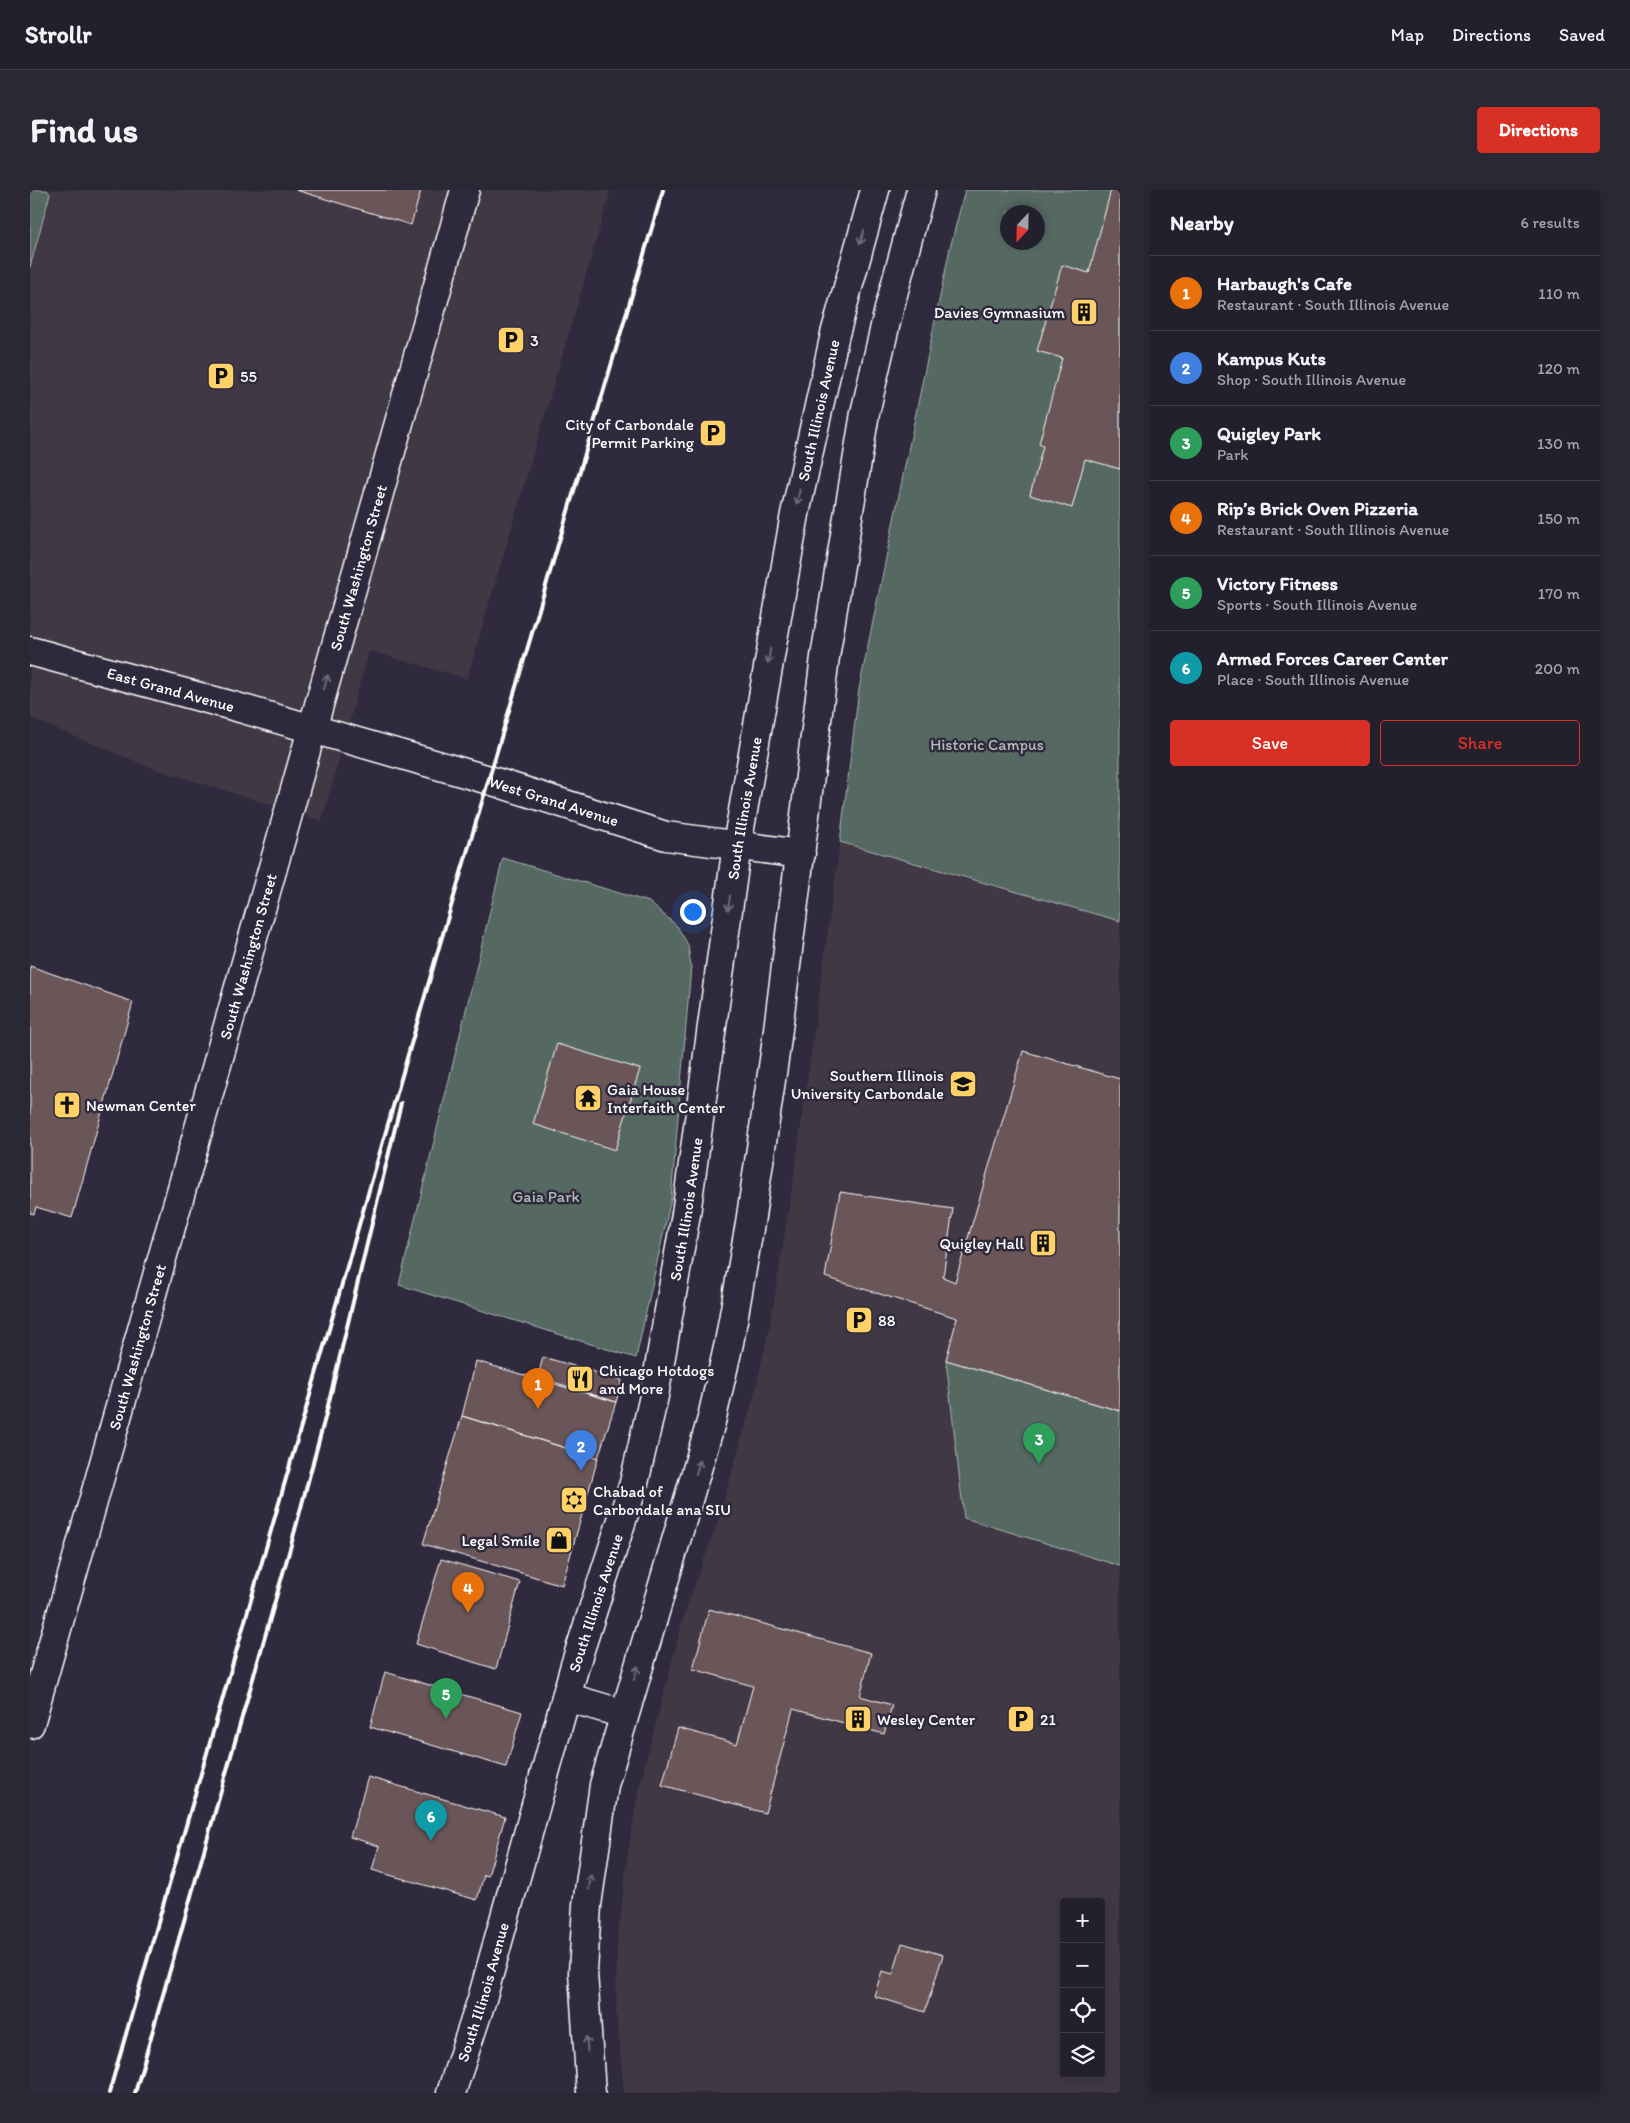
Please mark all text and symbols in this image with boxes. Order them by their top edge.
text: Strollr [25,20,91,49]
text: Map [1391,24,1424,46]
text: Directions [1452,24,1531,46]
text: Saved [1559,24,1605,46]
button: Directions [1477,107,1600,153]
text: Find us [30,109,138,151]
north arrow [1000,205,1045,250]
text: Nearby [1170,210,1234,235]
text: 6 results [1520,213,1580,232]
one-way arrow [857,228,867,244]
text: Harbaugh's Cafe [1217,272,1352,295]
text: 1 [1182,284,1190,303]
text: 110 m [1538,284,1580,303]
text: Restaurant · South Illinois Avenue [1217,295,1449,314]
building icon: Davies Gymnasium [1069,297,1099,327]
place label: Davies Gymnasium [934,303,1066,322]
parking icon: 3 [496,325,526,355]
place label: 3 [530,331,539,350]
street label: South Illinois Avenue [794,337,844,483]
text: Kampus Kuts [1217,347,1326,370]
text: 2 [1182,359,1190,378]
text: 120 m [1537,359,1580,378]
parking icon: 55 [206,361,236,391]
place label: 55 [240,367,257,386]
text: Shop · South Illinois Avenue [1217,370,1406,389]
place label: City of Carbondale Permit Parking [565,415,695,452]
parking icon: City of Carbondale Permit Parking [698,418,728,448]
text: Quigley Park [1217,422,1321,445]
text: 3 [1182,434,1190,453]
text: 130 m [1537,434,1580,453]
text: Park [1217,445,1248,464]
street label: South Washington Street [326,483,391,653]
one-way arrow [793,488,802,504]
text: Rip’s Brick Oven Pizzeria [1217,497,1418,520]
text: 4 [1181,509,1191,528]
text: 150 m [1537,509,1580,528]
text: Restaurant · South Illinois Avenue [1217,520,1449,539]
text: Victory Fitness [1217,572,1338,595]
text: 5 [1182,584,1190,603]
text: 170 m [1538,584,1580,603]
text: Sports · South Illinois Avenue [1217,595,1417,614]
text: Armed Forces Career Center [1217,647,1448,670]
one-way arrow [764,648,774,664]
text: 6 [1182,659,1190,678]
text: 200 m [1535,659,1580,678]
street label: East Grand Avenue [105,663,237,716]
text: Place · South Illinois Avenue [1217,670,1409,689]
one-way arrow [321,674,331,690]
button: Save [1170,720,1370,766]
button: Share [1380,720,1580,766]
street label: South Illinois Avenue [723,735,766,881]
park label: Historic Campus [930,735,1044,754]
street label: West Grand Avenue [487,772,621,830]
street label: South Washington Street [216,871,281,1041]
one-way arrow [724,895,734,911]
your location [680,899,706,925]
place label: Southern Illinois University Carbondale [791,1066,944,1103]
school or university icon: Southern Illinois University Carbondale [948,1069,978,1099]
place label: Gaia House Interfaith Center [607,1080,726,1117]
temple icon: Gaia House Interfaith Center [573,1083,603,1113]
church icon: Newman Center [52,1090,82,1120]
place label: Newman Center [86,1096,196,1115]
street label: South Illinois Avenue [665,1136,707,1282]
park label: Gaia Park [512,1187,580,1206]
building icon: Quigley Hall [1028,1228,1058,1258]
place label: Quigley Hall [939,1234,1024,1253]
street label: South Washington Street [105,1262,170,1432]
parking icon: 88 [844,1305,874,1335]
place label: 88 [878,1311,896,1330]
place label: Chicago Hotdogs and More [599,1361,714,1398]
restaurant icon: Chicago Hotdogs and More [565,1364,595,1394]
pin: 1 [522,1368,554,1409]
pin: 3 [1023,1423,1055,1464]
pin: 2 [565,1430,597,1471]
one-way arrow [693,1459,703,1475]
place label: Chabad of Carbondale ana SIU [593,1482,731,1519]
synagogue icon: Chabad of Carbondale ana SIU [559,1485,589,1515]
shop icon: Legal Smile [544,1525,574,1555]
place label: Legal Smile [461,1531,540,1550]
street label: South Illinois Avenue [564,1531,627,1674]
pin: 4 [452,1572,484,1613]
one-way arrow [632,1665,642,1681]
pin: 5 [430,1678,462,1719]
building icon: Wesley Center [843,1704,873,1734]
parking icon: 21 [1006,1704,1036,1734]
place label: Wesley Center [877,1710,976,1729]
place label: 21 [1040,1710,1056,1729]
pin: 6 [415,1800,447,1841]
one-way arrow [585,1875,595,1891]
map controls [1060,1898,1105,2078]
button: + [1060,1898,1105,1943]
street label: South Illinois Avenue [453,1920,513,2064]
button: − [1060,1943,1105,1988]
button: locate [1060,1988,1105,2033]
button: layers [1060,2033,1105,2078]
one-way arrow [583,2037,592,2053]

